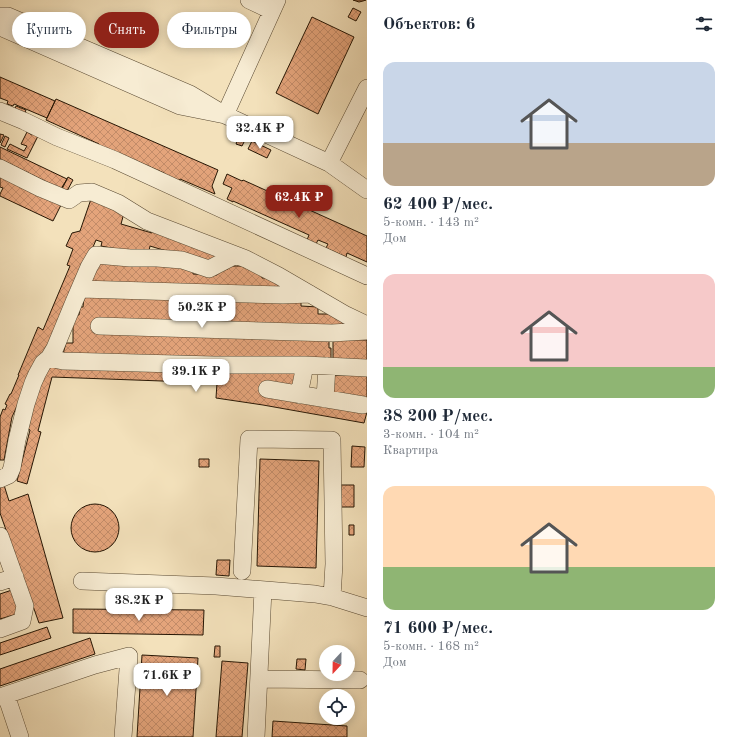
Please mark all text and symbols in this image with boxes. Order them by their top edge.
chip: Купить [12,12,86,48]
chip: Снять [94,12,159,48]
chip: Фильтры [167,12,251,48]
icon: filters [693,13,715,35]
text: Объектов: 6 [383,16,475,33]
icon: home [513,88,585,160]
pin: 32.4K ₽ [223,116,297,150]
text: 32.4K ₽ [235,122,285,135]
pin: 62.4K ₽ [262,185,336,219]
text: 62.4K ₽ [274,191,324,204]
text: 62 400 ₽/мес. [383,196,493,213]
text: 5-комн. · 143 m² [383,216,479,229]
text: Дом [383,232,407,245]
pin: 50.2K ₽ [165,295,239,329]
icon: home [513,300,585,372]
text: 50.2K ₽ [177,301,227,314]
pin: 39.1K ₽ [159,359,233,393]
text: 39.1K ₽ [171,365,221,378]
text: 38 200 ₽/мес. [383,408,493,425]
text: 3-комн. · 104 m² [383,428,479,441]
text: Квартира [383,444,438,457]
icon: home [513,512,585,584]
pin: 38.2K ₽ [102,588,176,622]
text: 38.2K ₽ [114,594,164,607]
text: 71 600 ₽/мес. [383,620,493,637]
text: 5-комн. · 168 m² [383,640,479,653]
north arrow [319,645,355,681]
map controls [319,645,355,725]
text: Дом [383,656,407,669]
pin: 71.6K ₽ [130,663,204,697]
text: 71.6K ₽ [142,669,192,682]
button: locate [319,689,355,725]

